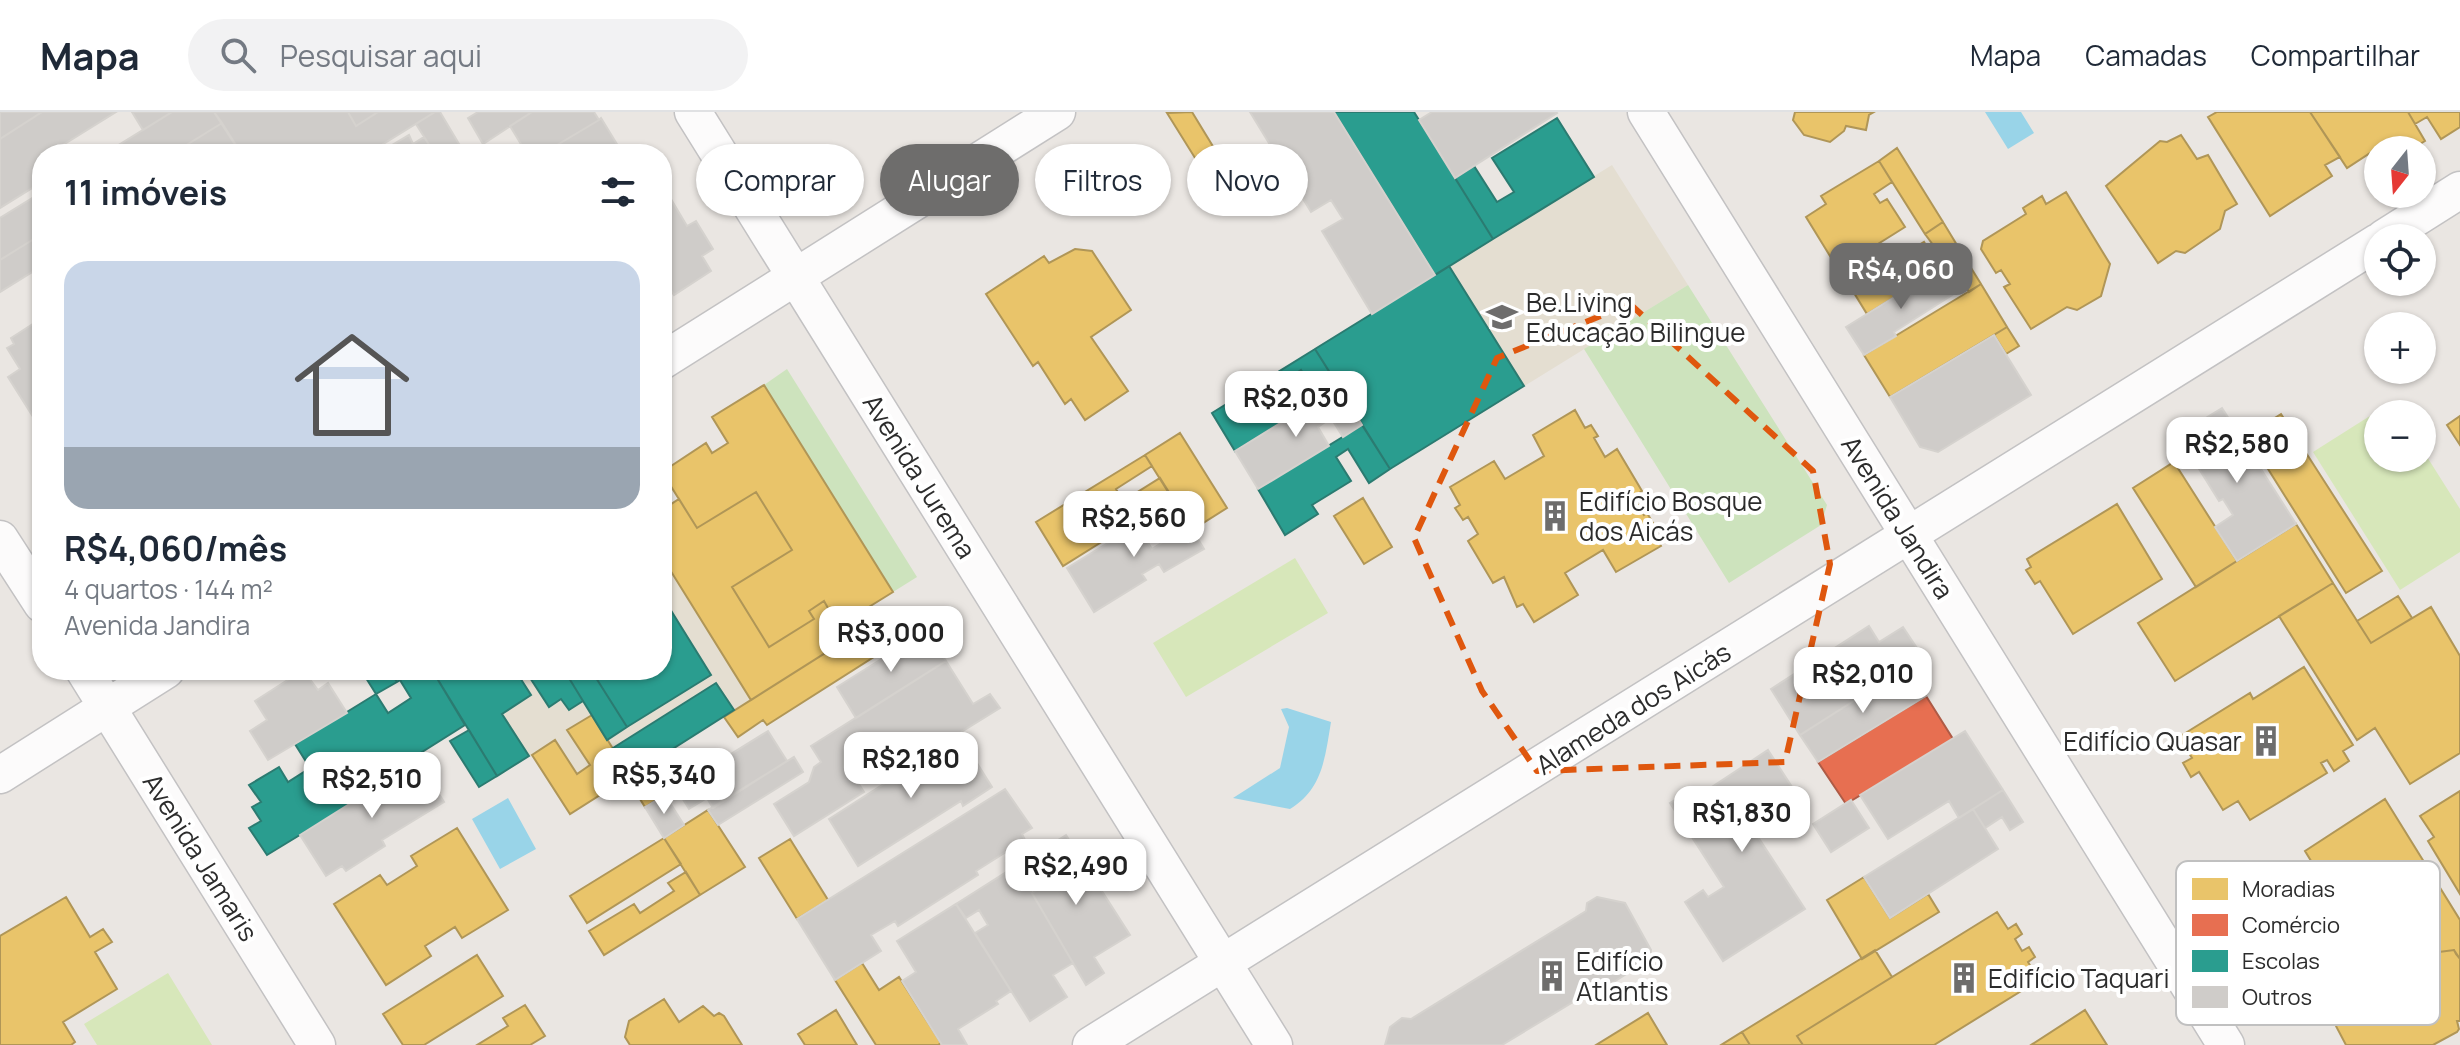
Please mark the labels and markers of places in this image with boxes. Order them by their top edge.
pin: R$4,060 [1827,243,1975,311]
place label: Be.Living Educação Bilingue [1526,284,1745,350]
school or university icon: Be.Living Educação Bilingue [1485,300,1519,334]
pin: R$2,030 [1222,371,1370,439]
pin: R$2,580 [2163,417,2311,485]
place label: Edifício Bosque dos Aicás [1579,483,1763,549]
pin: R$2,560 [1060,491,1208,559]
building icon: Edifício Bosque dos Aicás [1538,499,1572,533]
pin: R$3,000 [817,606,965,674]
pin: R$2,010 [1789,647,1937,715]
place label: Edifício Quasar [2063,723,2242,759]
building icon: Edifício Quasar [2249,724,2283,758]
pin: R$2,180 [837,732,985,800]
pin: R$5,340 [590,748,738,816]
pin: R$2,510 [298,752,446,820]
pin: R$1,830 [1668,786,1816,854]
pin: R$2,490 [1002,839,1150,907]
place label: Edifício Atlantis [1576,943,1668,1009]
building icon: Edifício Atlantis [1535,959,1569,993]
place label: Edifício Taquari [1988,960,2170,996]
building icon: Edifício Taquari [1947,961,1981,995]

